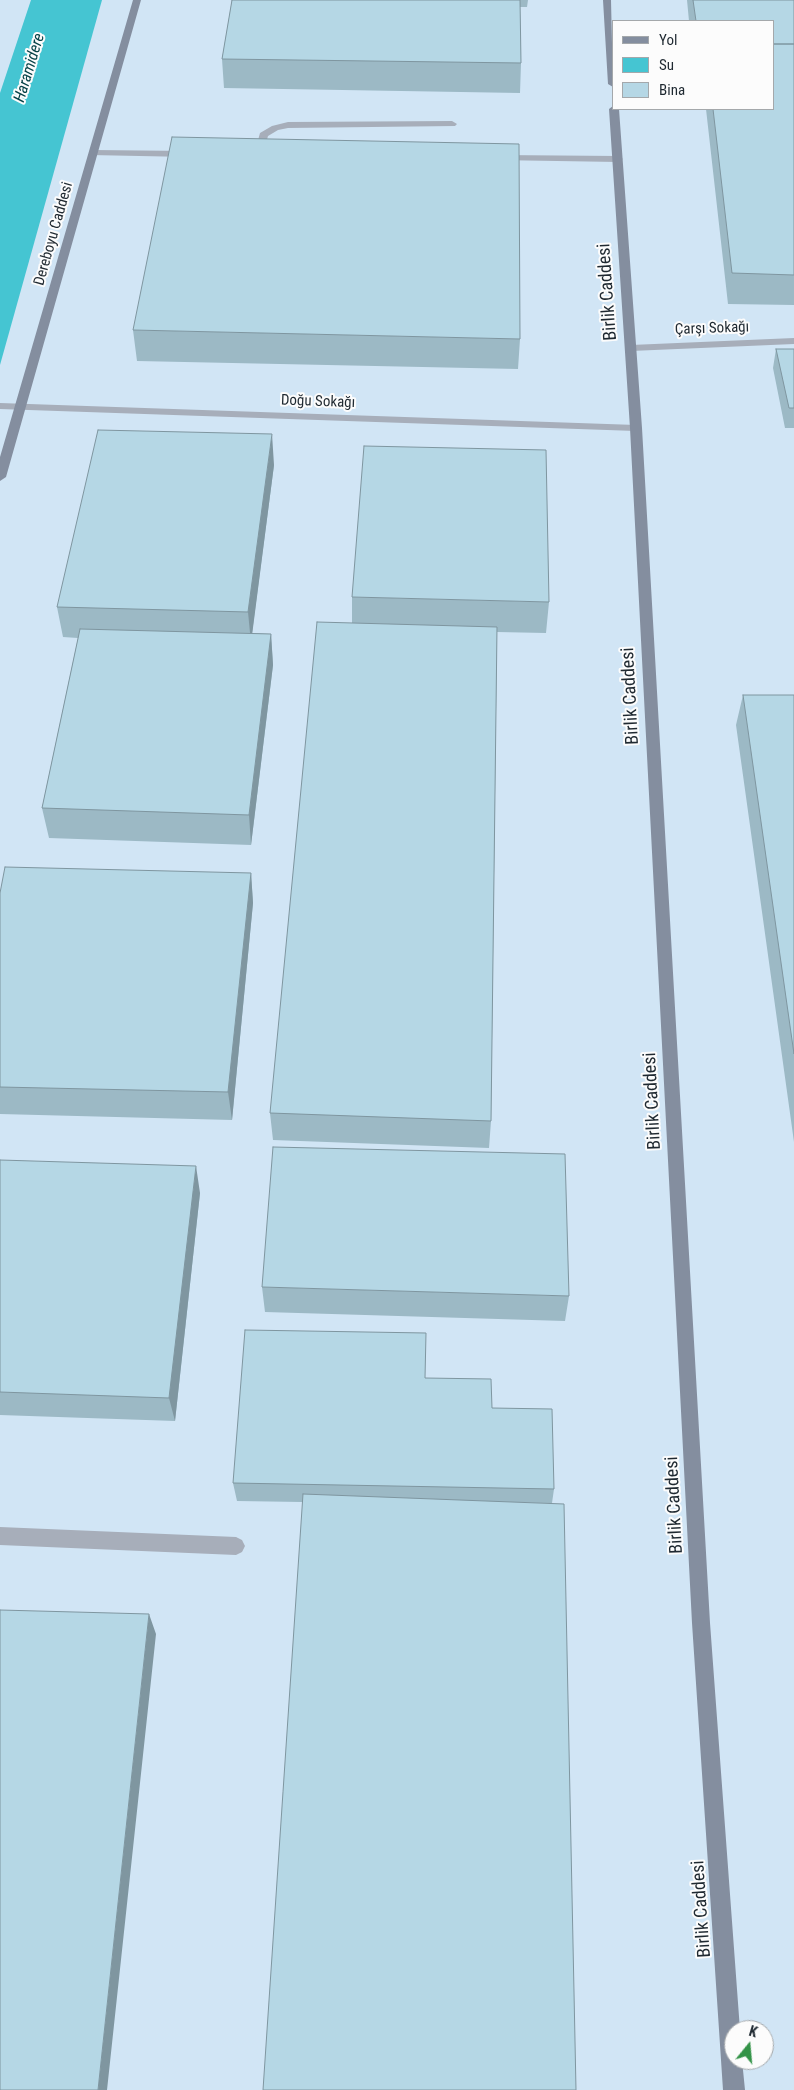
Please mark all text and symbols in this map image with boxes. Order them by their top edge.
legend [612,20,774,110]
water label: Haramidere [10,31,50,105]
text: Yol [659,31,677,49]
text: Su [659,56,674,74]
text: Bina [659,81,685,99]
street label: Dereboyu Caddesi [31,180,77,288]
street label: Birlik Caddesi [594,243,622,341]
street label: Çarşı Sokağı [675,319,749,339]
street label: Doğu Sokağı [281,392,355,412]
street label: Birlik Caddesi [618,647,644,745]
street label: Birlik Caddesi [640,1052,666,1150]
street label: Birlik Caddesi [662,1456,688,1554]
street label: Birlik Caddesi [688,1860,716,1958]
north arrow [724,2020,774,2070]
text: K [747,2023,759,2040]

